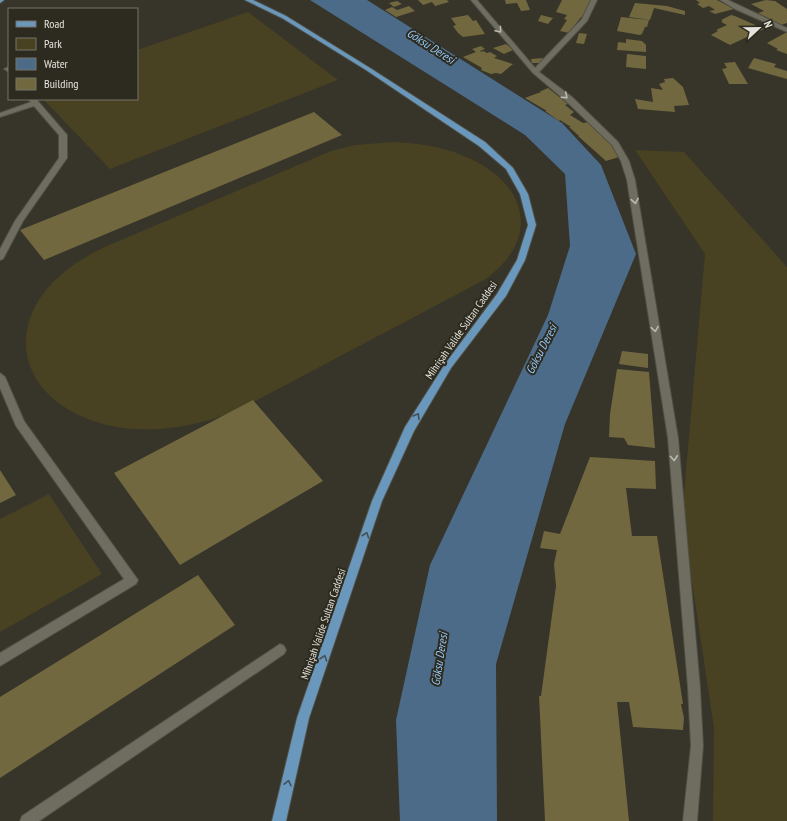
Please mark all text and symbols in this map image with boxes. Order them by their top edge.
legend [8,8,138,100]
north arrow [739,8,779,48]
text: Road [44,16,64,31]
text: N [761,19,776,30]
water label: Göksu Deresi [404,25,459,68]
one-way arrow [495,25,502,32]
text: Park [44,36,62,51]
text: Water [44,56,69,71]
text: Building [44,76,79,91]
one-way arrow [561,92,568,99]
one-way arrow [630,198,639,204]
street label: Mihrişah Valide Sultan Caddesi [422,278,500,382]
water label: Göksu Deresi [522,320,561,376]
one-way arrow [651,326,659,332]
one-way arrow [413,413,420,420]
one-way arrow [670,455,679,461]
one-way arrow [361,532,369,539]
street label: Mihrişah Valide Sultan Caddesi [297,567,349,681]
water label: Göksu Deresi [427,630,451,687]
one-way arrow [319,655,327,662]
one-way arrow [283,780,291,786]

